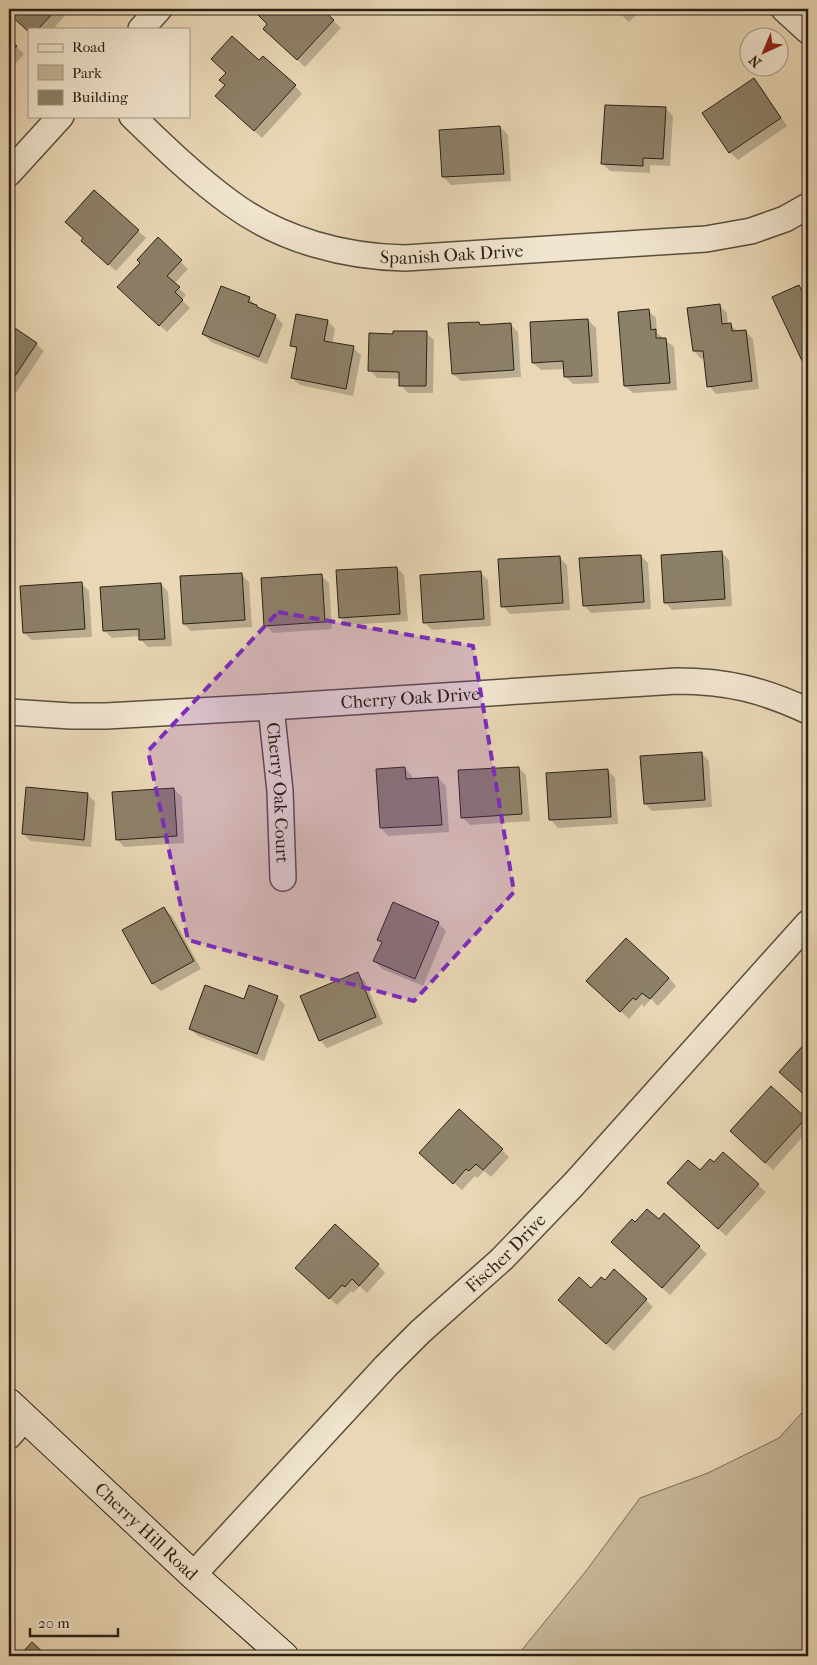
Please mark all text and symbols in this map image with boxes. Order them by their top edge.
legend [28,28,190,118]
north arrow [740,28,790,78]
text: Road [72,38,106,56]
text: N [745,51,765,71]
text: Park [72,64,102,82]
text: Building [72,88,129,106]
street label: Spanish Oak Drive [379,241,524,269]
street label: Cherry Oak Drive [340,684,481,714]
street label: Cherry Oak Court [262,721,292,864]
street label: Fischer Drive [461,1210,551,1297]
street label: Cherry Hill Road [90,1479,202,1585]
scale bar [30,1605,118,1637]
text: 20 m [38,1614,70,1632]

